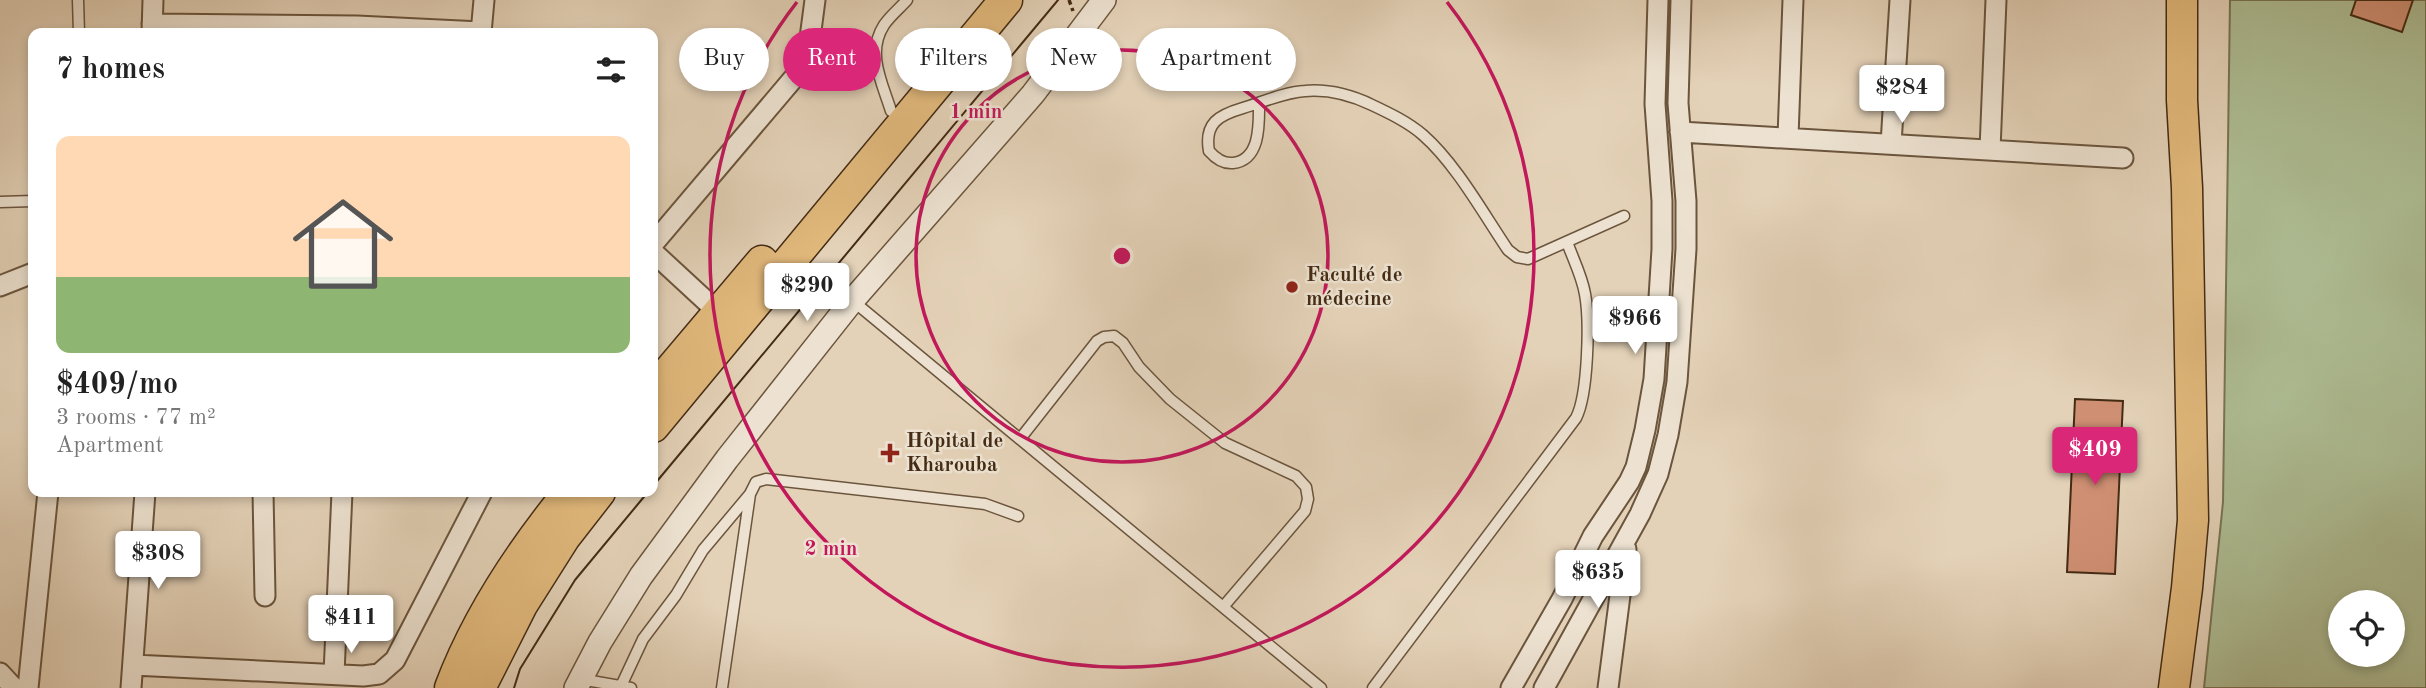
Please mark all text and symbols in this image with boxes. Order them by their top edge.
chip: Buy [679,28,769,91]
chip: Rent [783,28,881,91]
chip: Filters [895,28,1012,91]
chip: New [1026,28,1122,91]
chip: Apartment [1136,28,1296,91]
icon: filters [592,51,630,89]
text: 7 homes [56,55,165,85]
pin: $284 [1861,66,1943,125]
text: $284 [1875,76,1929,99]
text: 1 min [950,102,1002,123]
icon: home [280,181,406,307]
centre of rings [1110,244,1134,268]
pin: $290 [766,264,848,323]
place label: Faculté de médecine [1306,265,1403,310]
text: $290 [780,274,834,297]
marker: Faculté de médecine [1284,279,1300,295]
pin: $966 [1594,296,1676,356]
text: $966 [1608,307,1662,330]
text: $409/mo [56,370,178,400]
text: 3 rooms · 77 m² [56,406,216,429]
pin: $409 [2054,428,2136,487]
place label: Hôpital de Kharouba [906,431,1003,476]
text: Apartment [56,434,164,457]
text: $409 [2068,438,2122,461]
marker: Hôpital de Kharouba [880,443,900,463]
pin: $308 [117,532,199,591]
text: 2 min [805,539,857,560]
text: $308 [131,542,185,565]
pin: $635 [1557,550,1639,610]
text: $635 [1571,561,1625,584]
map controls [2328,590,2405,667]
button: locate [2328,590,2405,667]
pin: $411 [310,596,392,655]
text: $411 [324,606,378,629]

